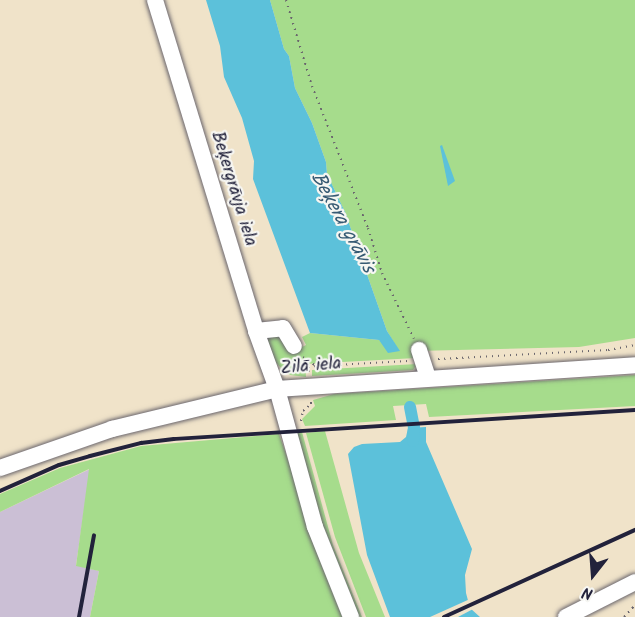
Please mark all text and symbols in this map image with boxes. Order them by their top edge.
street label: Beķergrāvja iela [205,129,261,249]
water label: Beķera grāvis [304,168,380,278]
street label: Zilā iela [280,354,342,380]
north arrow [563,545,623,605]
text: N [579,579,596,606]

